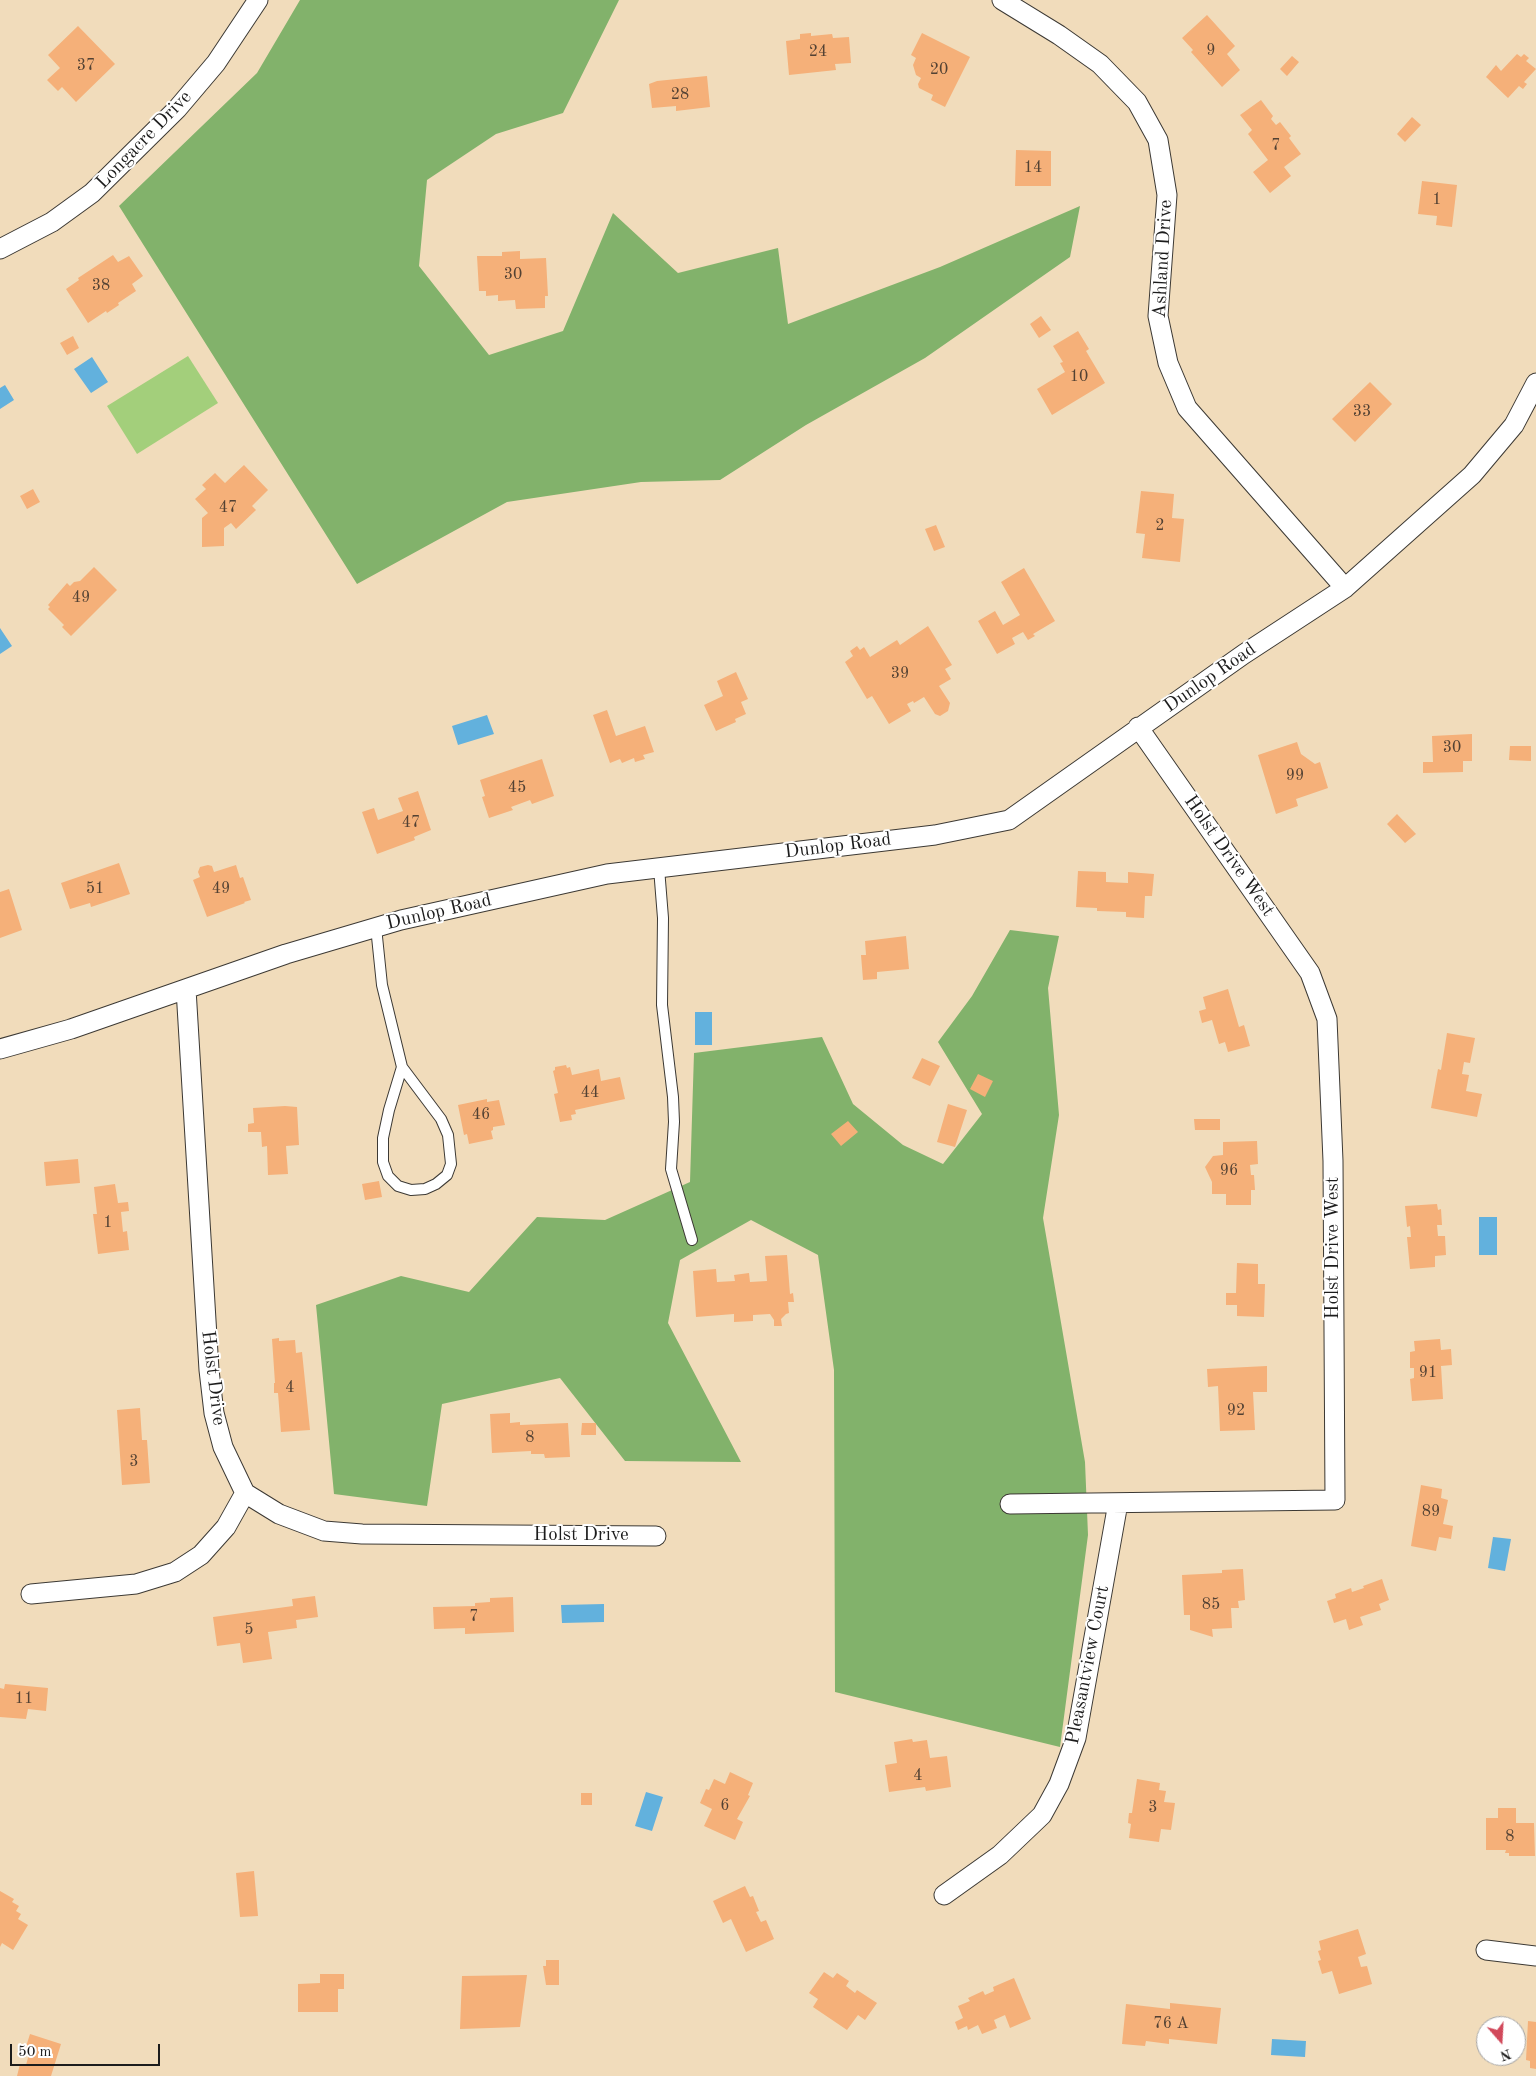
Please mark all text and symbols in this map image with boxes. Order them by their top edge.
house number: 9 [1206,41,1216,61]
house number: 24 [809,42,827,62]
house number: 37 [77,56,95,76]
house number: 20 [930,60,948,80]
house number: 28 [671,85,689,105]
street label: Longacre Drive [91,86,197,194]
house number: 7 [1271,136,1281,156]
house number: 14 [1024,158,1042,178]
house number: 1 [1432,190,1442,210]
street label: Ashland Drive [1149,199,1177,319]
house number: 30 [504,265,522,285]
house number: 38 [92,276,110,296]
house number: 10 [1070,367,1088,387]
house number: 33 [1353,402,1371,422]
house number: 47 [219,498,237,518]
house number: 2 [1155,516,1165,536]
house number: 49 [72,588,90,608]
street label: Dunlop Road [1160,638,1260,718]
house number: 39 [891,664,909,684]
house number: 30 [1443,738,1461,758]
house number: 99 [1286,766,1304,786]
house number: 45 [508,778,526,798]
street label: Holst Drive West [1179,791,1279,921]
house number: 47 [402,813,420,833]
street label: Dunlop Road [783,828,893,864]
house number: 51 [86,879,104,899]
house number: 49 [212,879,230,899]
street label: Dunlop Road [384,889,494,935]
house number: 44 [581,1083,599,1103]
house number: 46 [472,1105,490,1125]
house number: 96 [1220,1161,1238,1181]
street label: Holst Drive West [1322,1177,1344,1319]
house number: 1 [103,1213,113,1233]
street label: Holst Drive [196,1329,230,1427]
house number: 91 [1419,1363,1437,1383]
house number: 4 [285,1378,295,1398]
house number: 92 [1227,1401,1245,1421]
house number: 8 [525,1428,535,1448]
house number: 3 [129,1452,139,1472]
house number: 89 [1422,1502,1440,1522]
street label: Holst Drive [533,1524,629,1546]
street label: Pleasantview Court [1061,1584,1115,1746]
house number: 85 [1202,1595,1220,1615]
house number: 7 [469,1607,479,1627]
house number: 5 [244,1620,254,1640]
house number: 11 [15,1689,33,1709]
house number: 4 [913,1766,923,1786]
house number: 6 [720,1796,730,1816]
house number: 3 [1148,1798,1158,1818]
house number: 8 [1505,1827,1515,1847]
house number: 76 A [1153,2014,1189,2034]
north arrow [1476,2016,1526,2066]
scale bar [12,2034,162,2066]
text: 50 m [18,2045,52,2060]
text: N [1498,2046,1513,2063]

